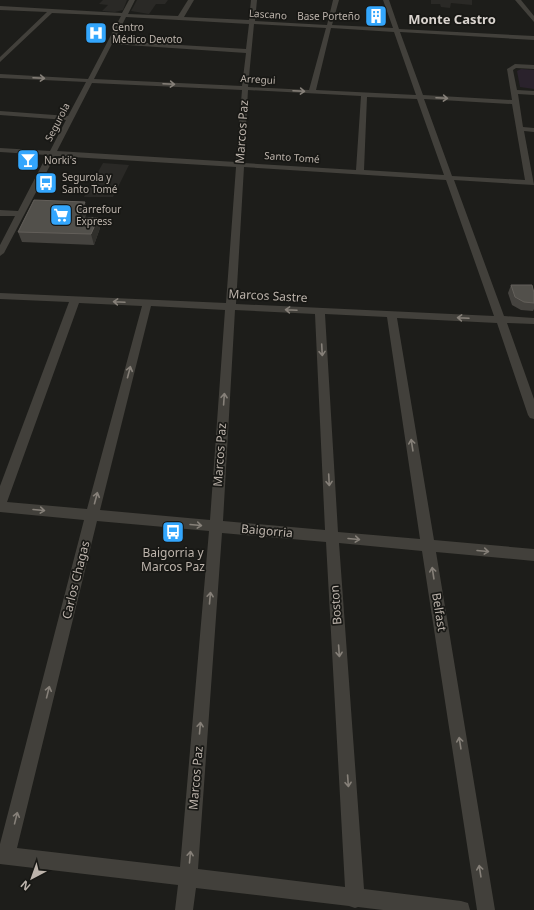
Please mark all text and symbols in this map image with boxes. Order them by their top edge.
building icon: Base Porteño [363,3,389,29]
street label: Lascano [248,6,288,22]
place label: Base Porteño [297,9,360,23]
district label: Monte Castro [408,10,496,28]
hospital icon: Centro Médico Devoto [83,20,109,46]
place label: Centro Médico Devoto [112,20,182,46]
street label: Arregui [240,71,276,87]
one-way arrow [32,74,45,82]
one-way arrow [162,81,175,88]
one-way arrow [292,87,305,94]
one-way arrow [435,94,448,102]
street label: Marcos Paz [231,99,252,164]
street label: Segurola [41,100,73,144]
bar icon: Norki's [15,147,41,173]
street label: Santo Tomé [264,148,320,166]
place label: Norki's [44,153,77,167]
bus stop icon: Segurola y Santo Tomé [33,170,59,196]
place label: Segurola y Santo Tomé [62,170,118,196]
supermarket icon: Carrefour Express [48,202,74,228]
place label: Carrefour Express [76,202,121,228]
street label: Marcos Sastre [228,285,308,306]
one-way arrow [113,299,126,306]
one-way arrow [285,306,298,313]
one-way arrow [457,314,470,321]
one-way arrow [318,343,326,356]
one-way arrow [126,366,133,379]
one-way arrow [221,393,228,406]
street label: Marcos Paz [209,422,230,487]
one-way arrow [408,439,416,452]
one-way arrow [325,473,333,486]
one-way arrow [93,492,101,505]
one-way arrow [32,507,45,514]
bus stop icon: Baigorria y Marcos Paz [160,519,186,545]
street label: Baigorria [240,520,294,541]
one-way arrow [189,521,202,528]
one-way arrow [347,535,360,543]
street label: Carlos Chagas [58,539,94,621]
place label: Baigorria y Marcos Paz [141,544,205,575]
one-way arrow [476,547,489,554]
one-way arrow [429,567,437,580]
street label: Boston [326,585,345,625]
one-way arrow [206,592,214,605]
street label: Belfast [428,592,451,633]
one-way arrow [336,644,343,657]
one-way arrow [44,686,52,699]
one-way arrow [196,722,203,735]
one-way arrow [456,737,464,750]
street label: Marcos Paz [184,745,207,811]
one-way arrow [344,774,351,787]
one-way arrow [13,812,20,825]
one-way arrow [186,851,193,864]
north arrow [12,858,52,898]
one-way arrow [476,865,484,878]
text: N [17,877,33,895]

